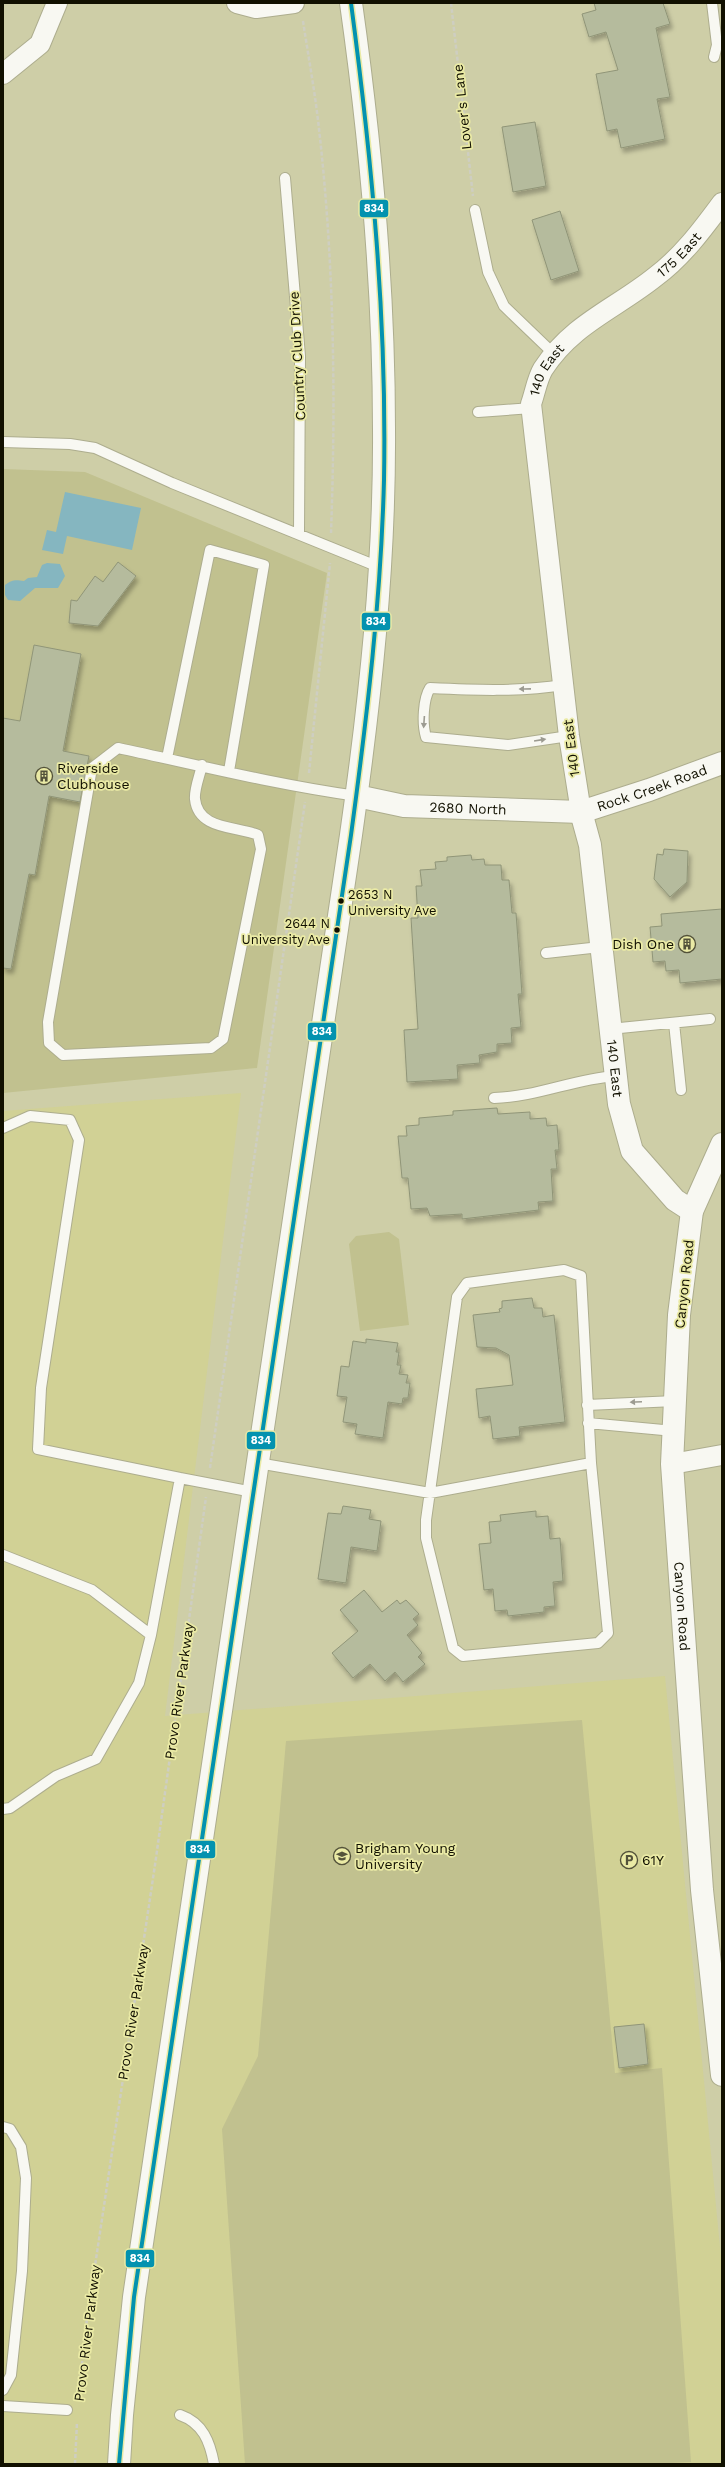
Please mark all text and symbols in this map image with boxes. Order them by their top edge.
street label: Lover's Lane [450,63,474,151]
line badge: 834 [359,199,389,218]
text: 834 [364,202,384,215]
street label: 175 East [654,229,704,280]
street label: Country Club Drive [286,291,308,421]
street label: 140 East [526,340,567,398]
line badge: 834 [361,612,391,631]
text: 834 [366,615,386,628]
one-way arrow [518,686,531,692]
one-way arrow [421,716,428,728]
street label: 140 East [560,718,582,778]
one-way arrow [534,737,546,743]
place label: Riverside Clubhouse [57,760,129,792]
street label: Rock Creek Road [595,761,709,814]
building icon: Riverside Clubhouse [34,766,54,786]
street label: 2680 North [429,799,507,817]
place label: 2653 N University Ave [348,887,436,918]
marker: 2653 N University Ave [336,896,346,906]
place label: 2644 N University Ave [242,916,330,947]
marker: 2644 N University Ave [332,925,342,935]
building icon: Dish One [677,934,697,954]
place label: Dish One [612,936,674,952]
line badge: 834 [307,1022,337,1041]
text: 834 [312,1025,332,1038]
street label: 140 East [604,1039,626,1098]
street label: Canyon Road [671,1239,697,1329]
one-way arrow [630,1399,642,1406]
line badge: 834 [246,1431,276,1450]
text: 834 [251,1434,271,1447]
street label: Canyon Road [671,1561,693,1651]
street label: Provo River Parkway [161,1621,197,1760]
line badge: 834 [185,1840,216,1859]
place label: Brigham Young University [355,1840,456,1872]
text: 834 [190,1843,210,1856]
school or university icon: Brigham Young University [332,1846,352,1866]
parking icon: 61Y [619,1850,639,1870]
place label: 61Y [642,1852,664,1868]
street label: Provo River Parkway [114,1942,152,2081]
line badge: 834 [125,2249,155,2268]
text: 834 [130,2252,150,2265]
street label: Provo River Parkway [71,2263,103,2402]

